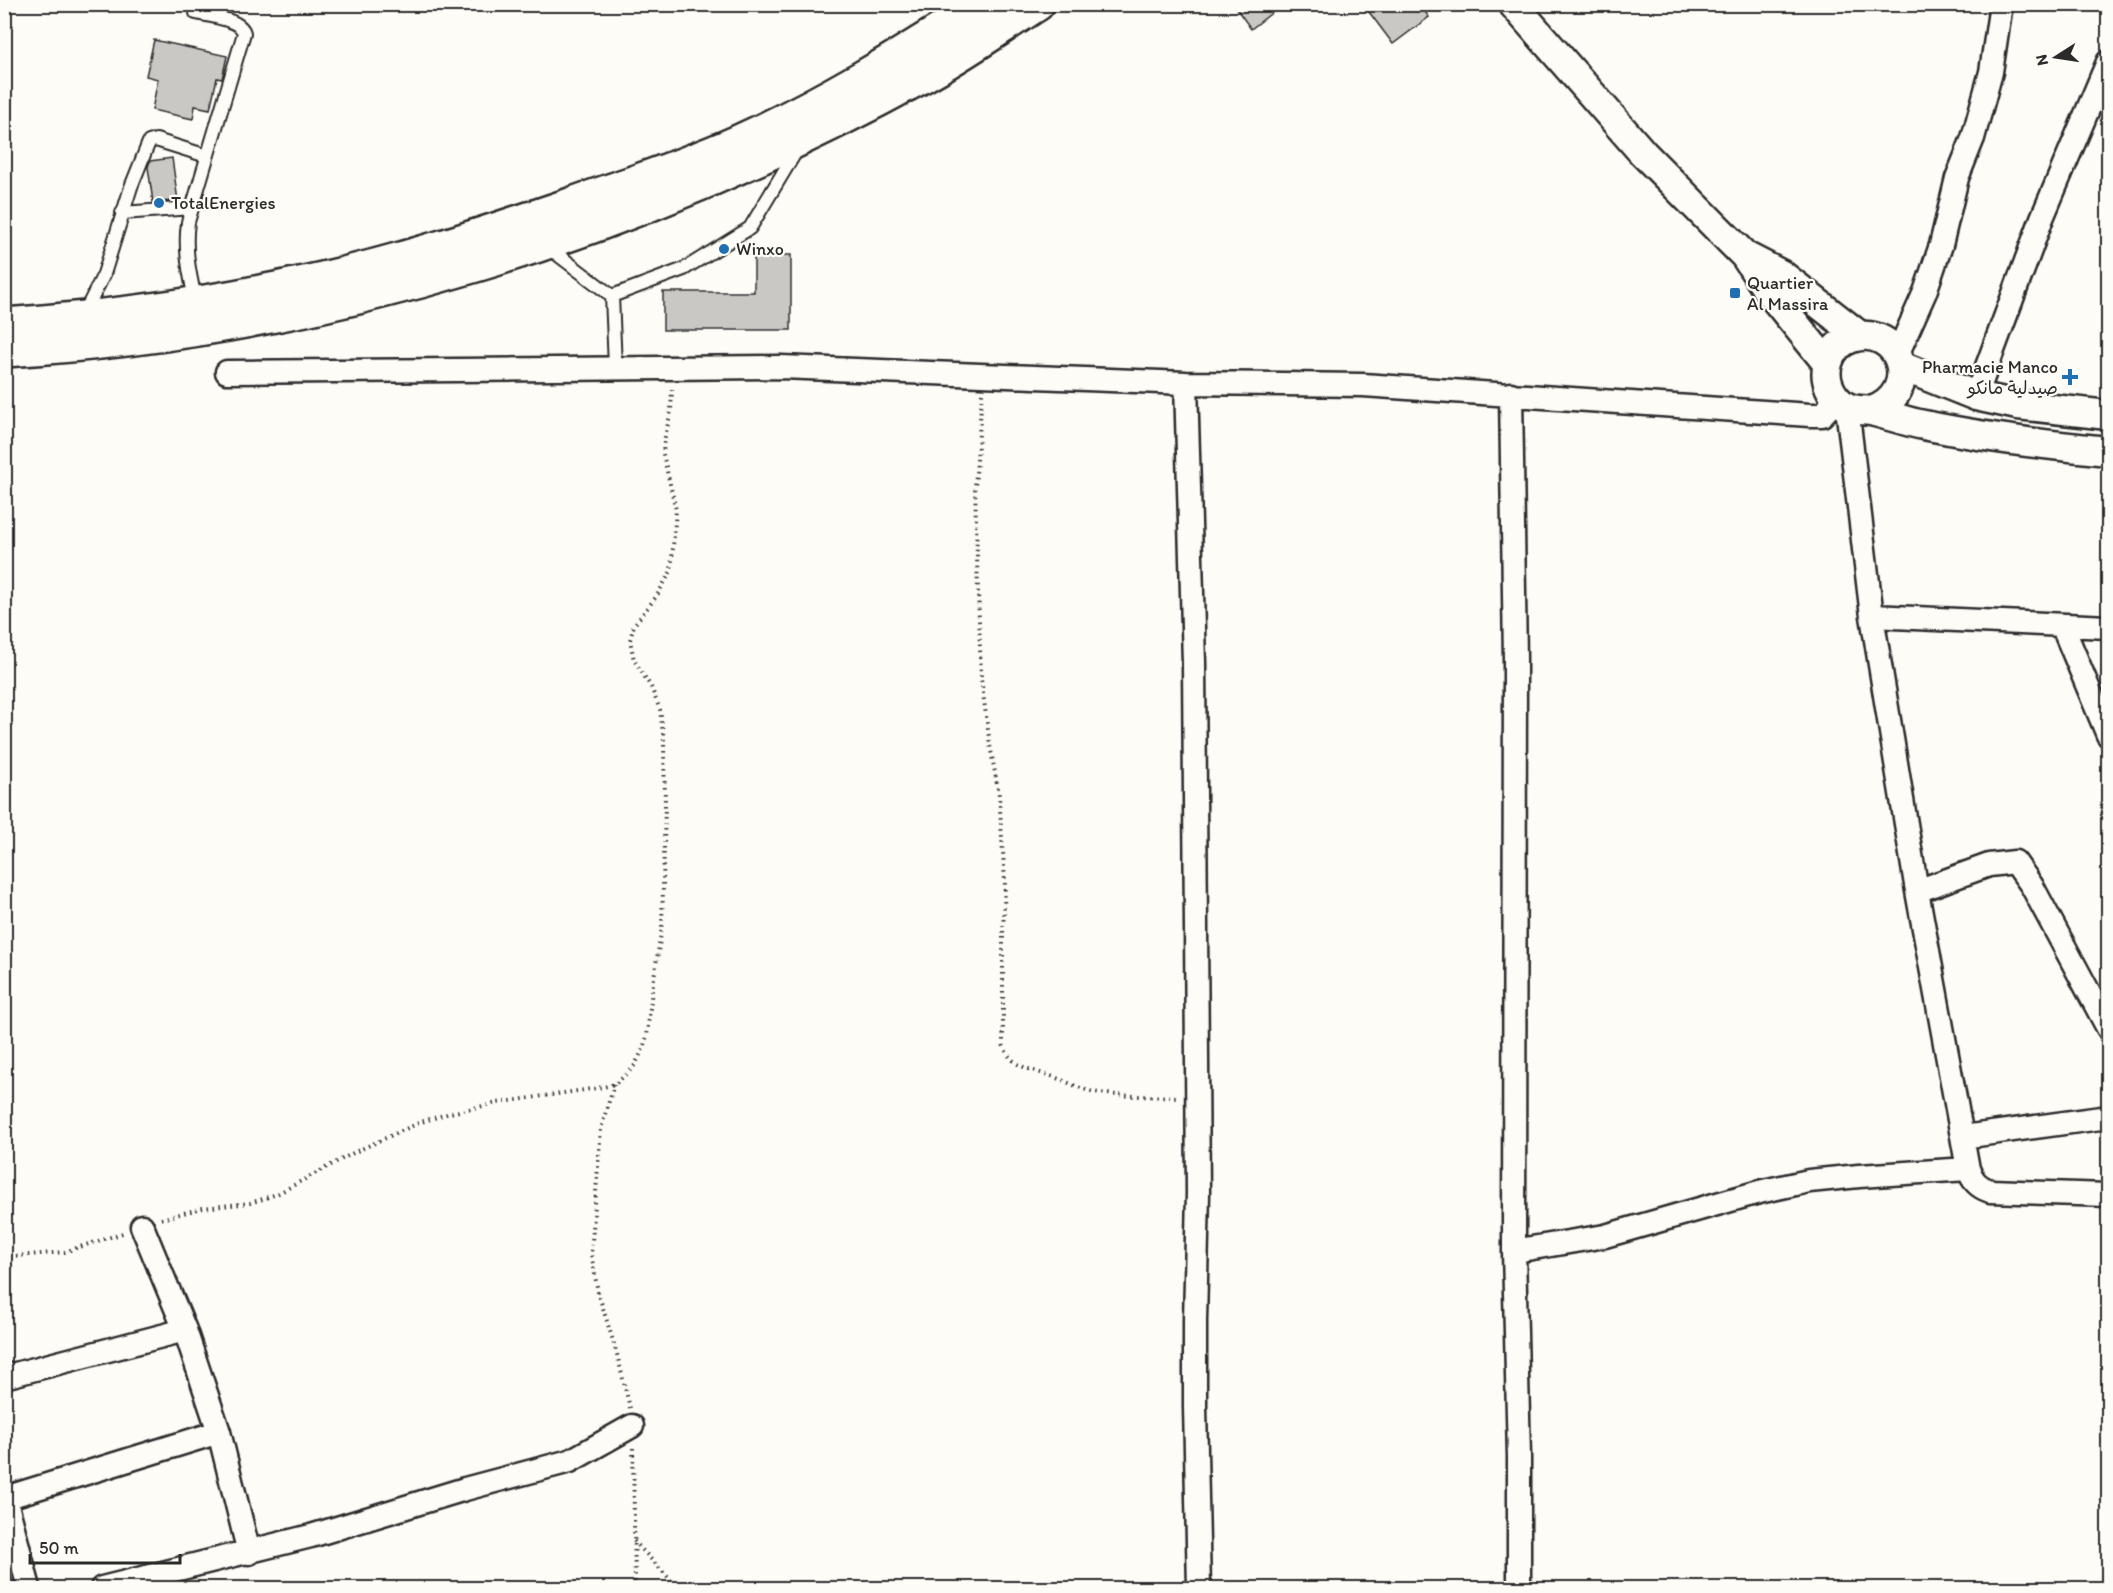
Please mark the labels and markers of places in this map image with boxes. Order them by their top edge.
place label: TotalEnergies [171,192,276,214]
marker: TotalEnergies [152,196,166,210]
place label: Winxo [736,238,784,260]
marker: Winxo [717,242,731,256]
place label: Quartier Al Massira [1747,272,1829,315]
marker: Quartier Al Massira [1728,286,1742,300]
place label: Pharmacie Manco صيدلية مانكو [1922,356,2058,399]
marker: Pharmacie Manco صيدلية مانكو [2063,370,2077,384]

